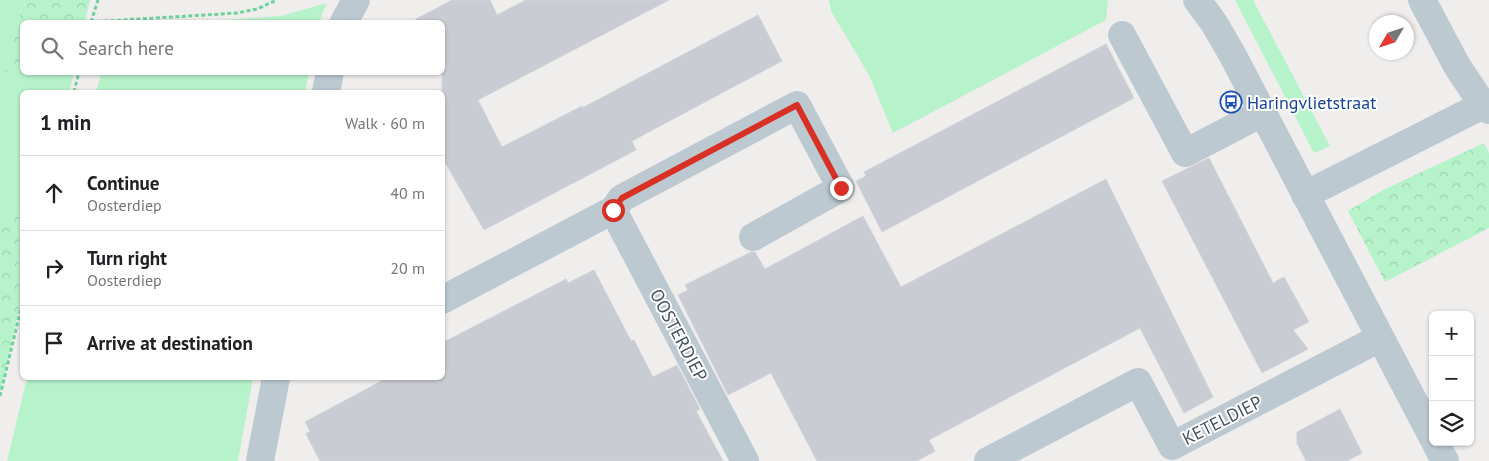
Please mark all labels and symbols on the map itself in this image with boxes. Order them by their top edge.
north arrow [1369,15,1414,60]
bus stop icon: Haringvlietstraat [1219,90,1243,114]
place label: Haringvlietstraat [1247,91,1376,114]
route end [830,177,853,200]
route start [602,199,625,222]
street label: OOSTERDIEP [645,285,713,385]
street label: KETELDIEP [1178,390,1266,450]

